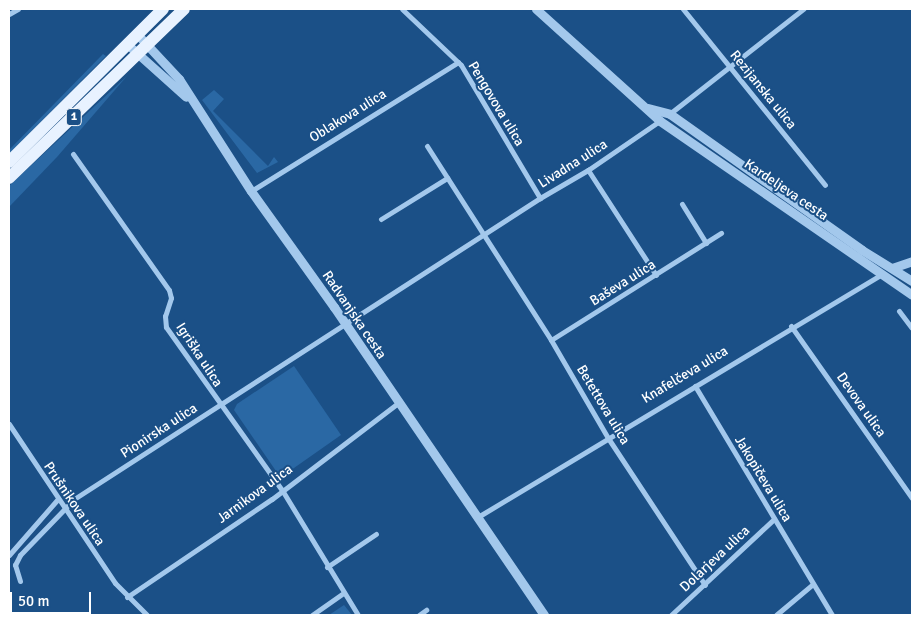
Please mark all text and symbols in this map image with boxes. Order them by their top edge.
street label: Rezijanska ulica [726,47,800,133]
street label: Pengovova ulica [464,59,528,149]
street label: Oblakova ulica [306,86,390,146]
road number: 1 [65,108,83,126]
street label: Livadna ulica [535,136,611,192]
street label: Kardeljeva cesta [741,156,831,224]
street label: Baševa ulica [587,256,659,310]
street label: Radvanjska cesta [318,268,390,362]
street label: Igriška ulica [172,320,226,390]
street label: Knafelčeva ulica [639,343,731,407]
street label: Betettova ulica [573,362,633,448]
street label: Devova ulica [833,369,889,441]
street label: Pionirska ulica [117,400,201,462]
street label: Jakopičeva ulica [731,433,795,525]
street label: Prušnikova ulica [40,459,108,549]
street label: Jarnikova ulica [214,461,296,527]
street label: Dolarjeva ulica [677,522,753,596]
scale bar [12,582,94,614]
text: 50 m [18,592,49,610]

